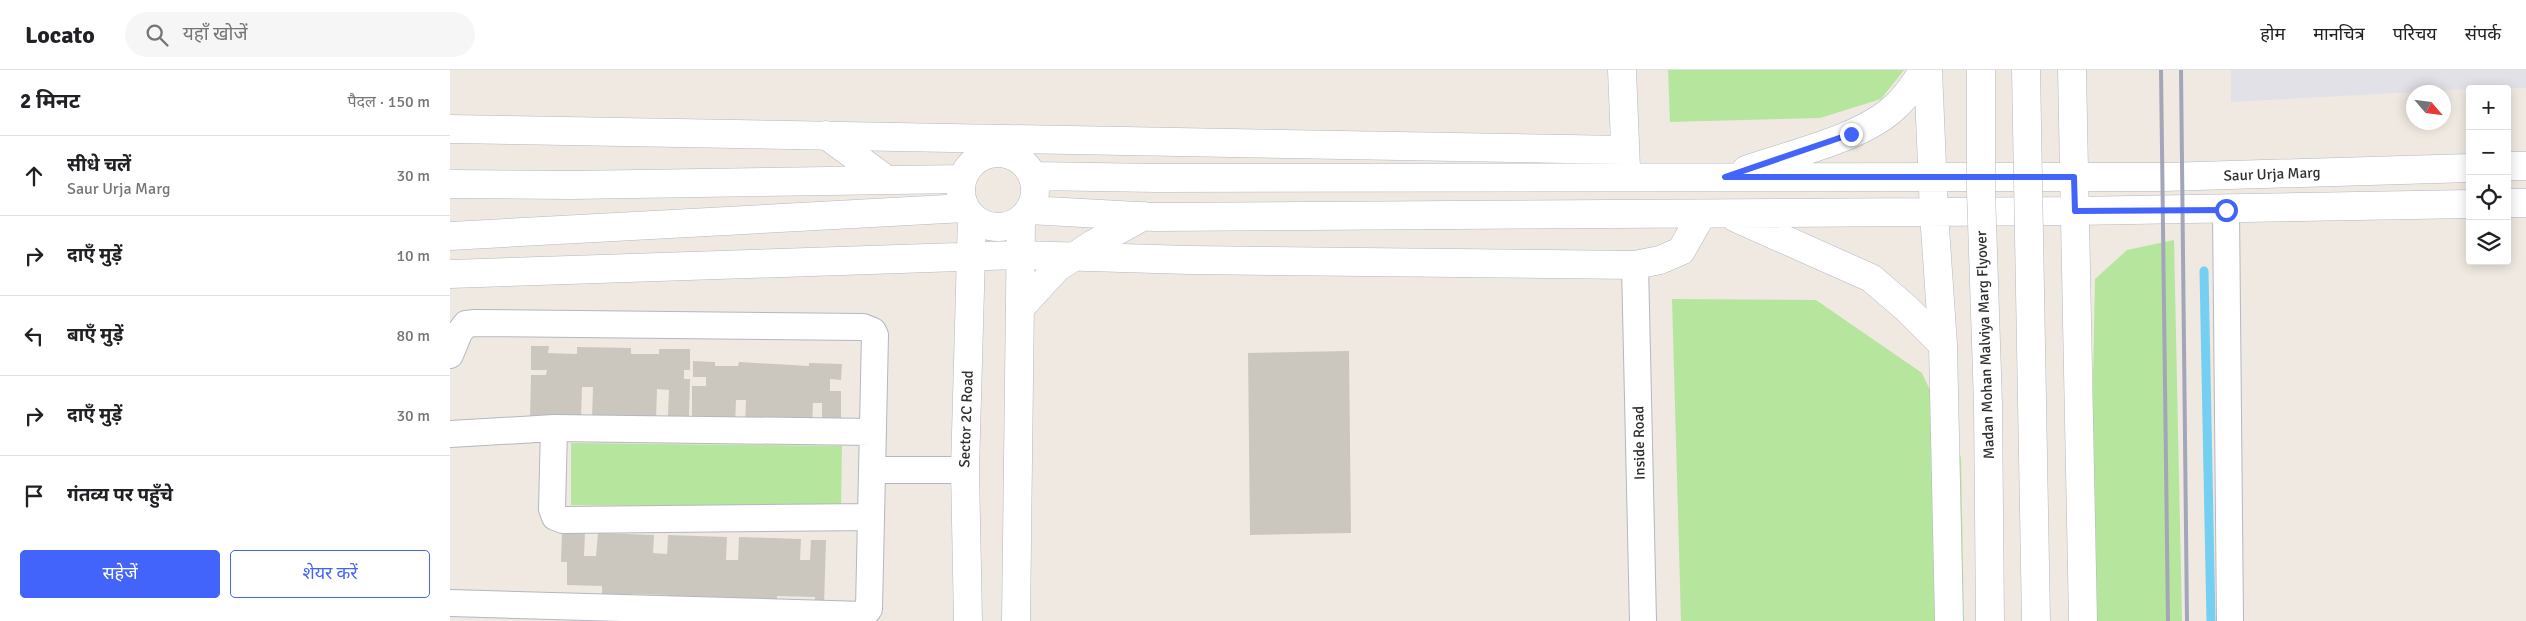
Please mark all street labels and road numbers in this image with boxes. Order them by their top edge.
street label: Saur Urja Marg [2223,163,2321,185]
street label: Madan Mohan Malviya Marg Flyover [1972,230,1998,460]
street label: Sector 2C Road [955,370,977,468]
street label: Inside Road [1629,406,1649,480]

